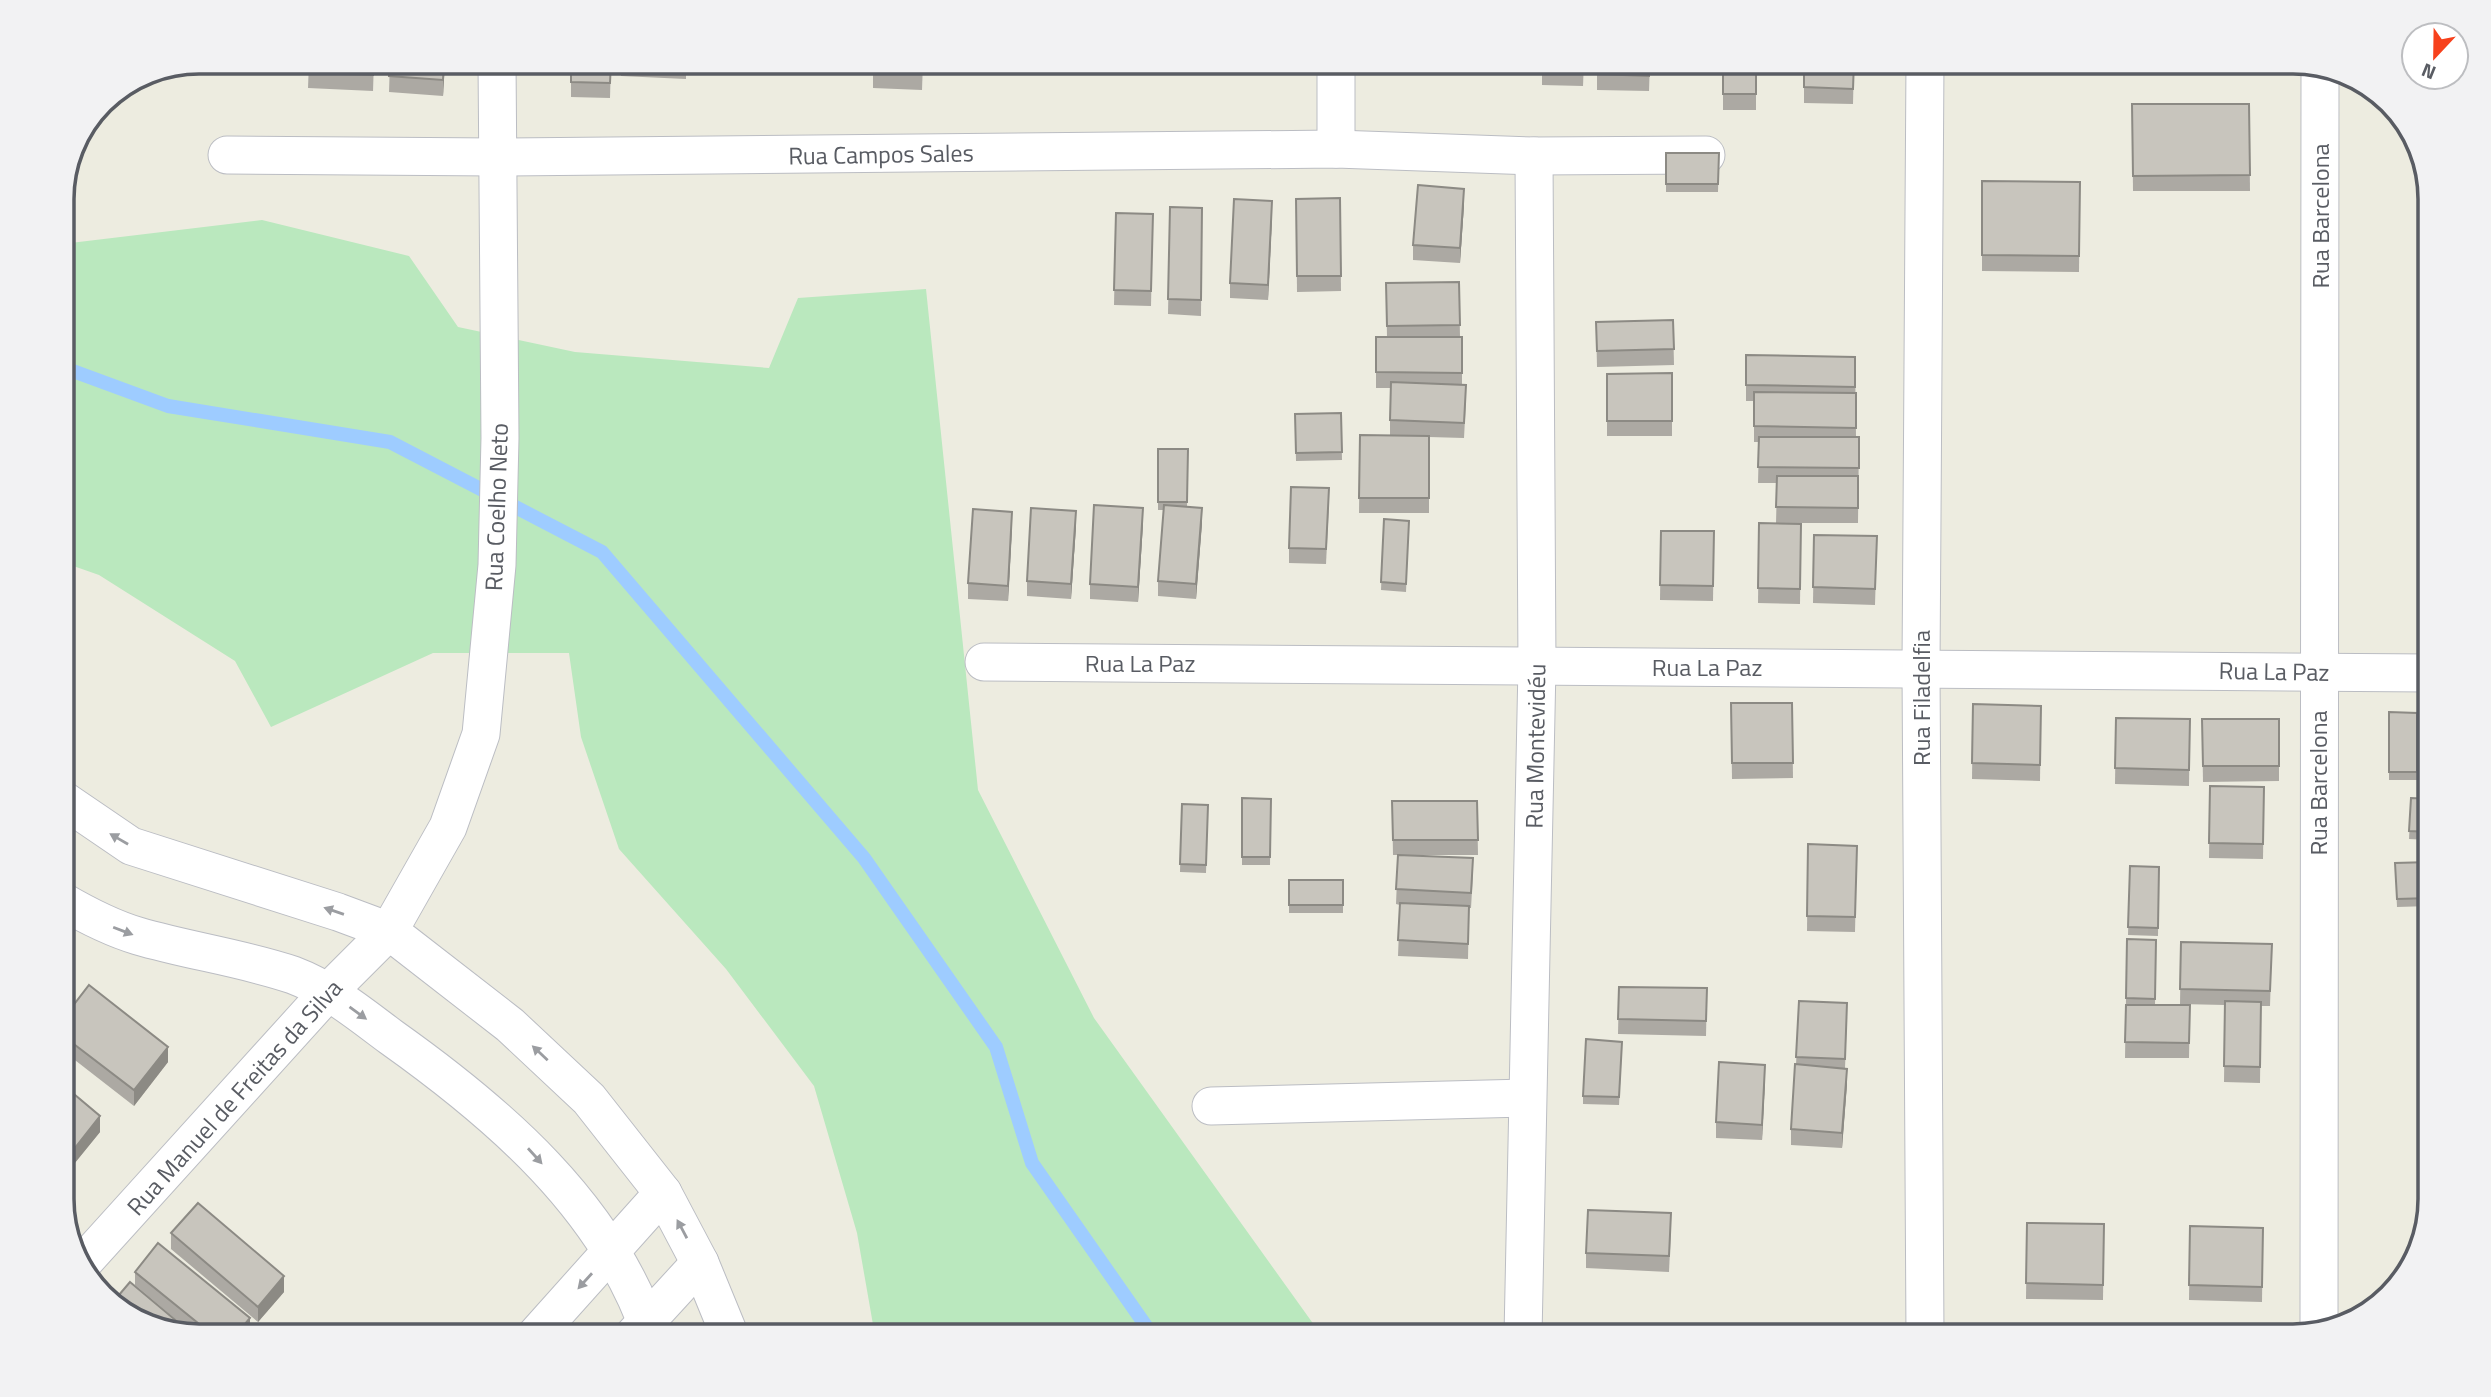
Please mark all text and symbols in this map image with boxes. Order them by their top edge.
north arrow [2400,21,2470,91]
text: N [2417,56,2440,88]
street label: Rua Campos Sales [788,134,974,174]
street label: Rua Barcelona [2302,143,2338,289]
street label: Rua Coelho Neto [475,422,517,592]
street label: Rua Filadelfia [1903,630,1939,766]
street label: Rua La Paz [1085,645,1195,681]
street label: Rua La Paz [1652,649,1762,685]
street label: Rua La Paz [2218,652,2330,690]
street label: Rua Montevidéu [1516,663,1554,829]
street label: Rua Barcelona [2300,710,2336,856]
one-way arrow [110,833,129,845]
one-way arrow [324,905,345,916]
one-way arrow [112,925,133,936]
street label: Rua Manuel de Freitas da Silva [118,971,350,1223]
one-way arrow [349,1006,367,1020]
one-way arrow [531,1045,549,1061]
one-way arrow [527,1147,543,1165]
one-way arrow [676,1219,688,1239]
one-way arrow [577,1272,593,1290]

